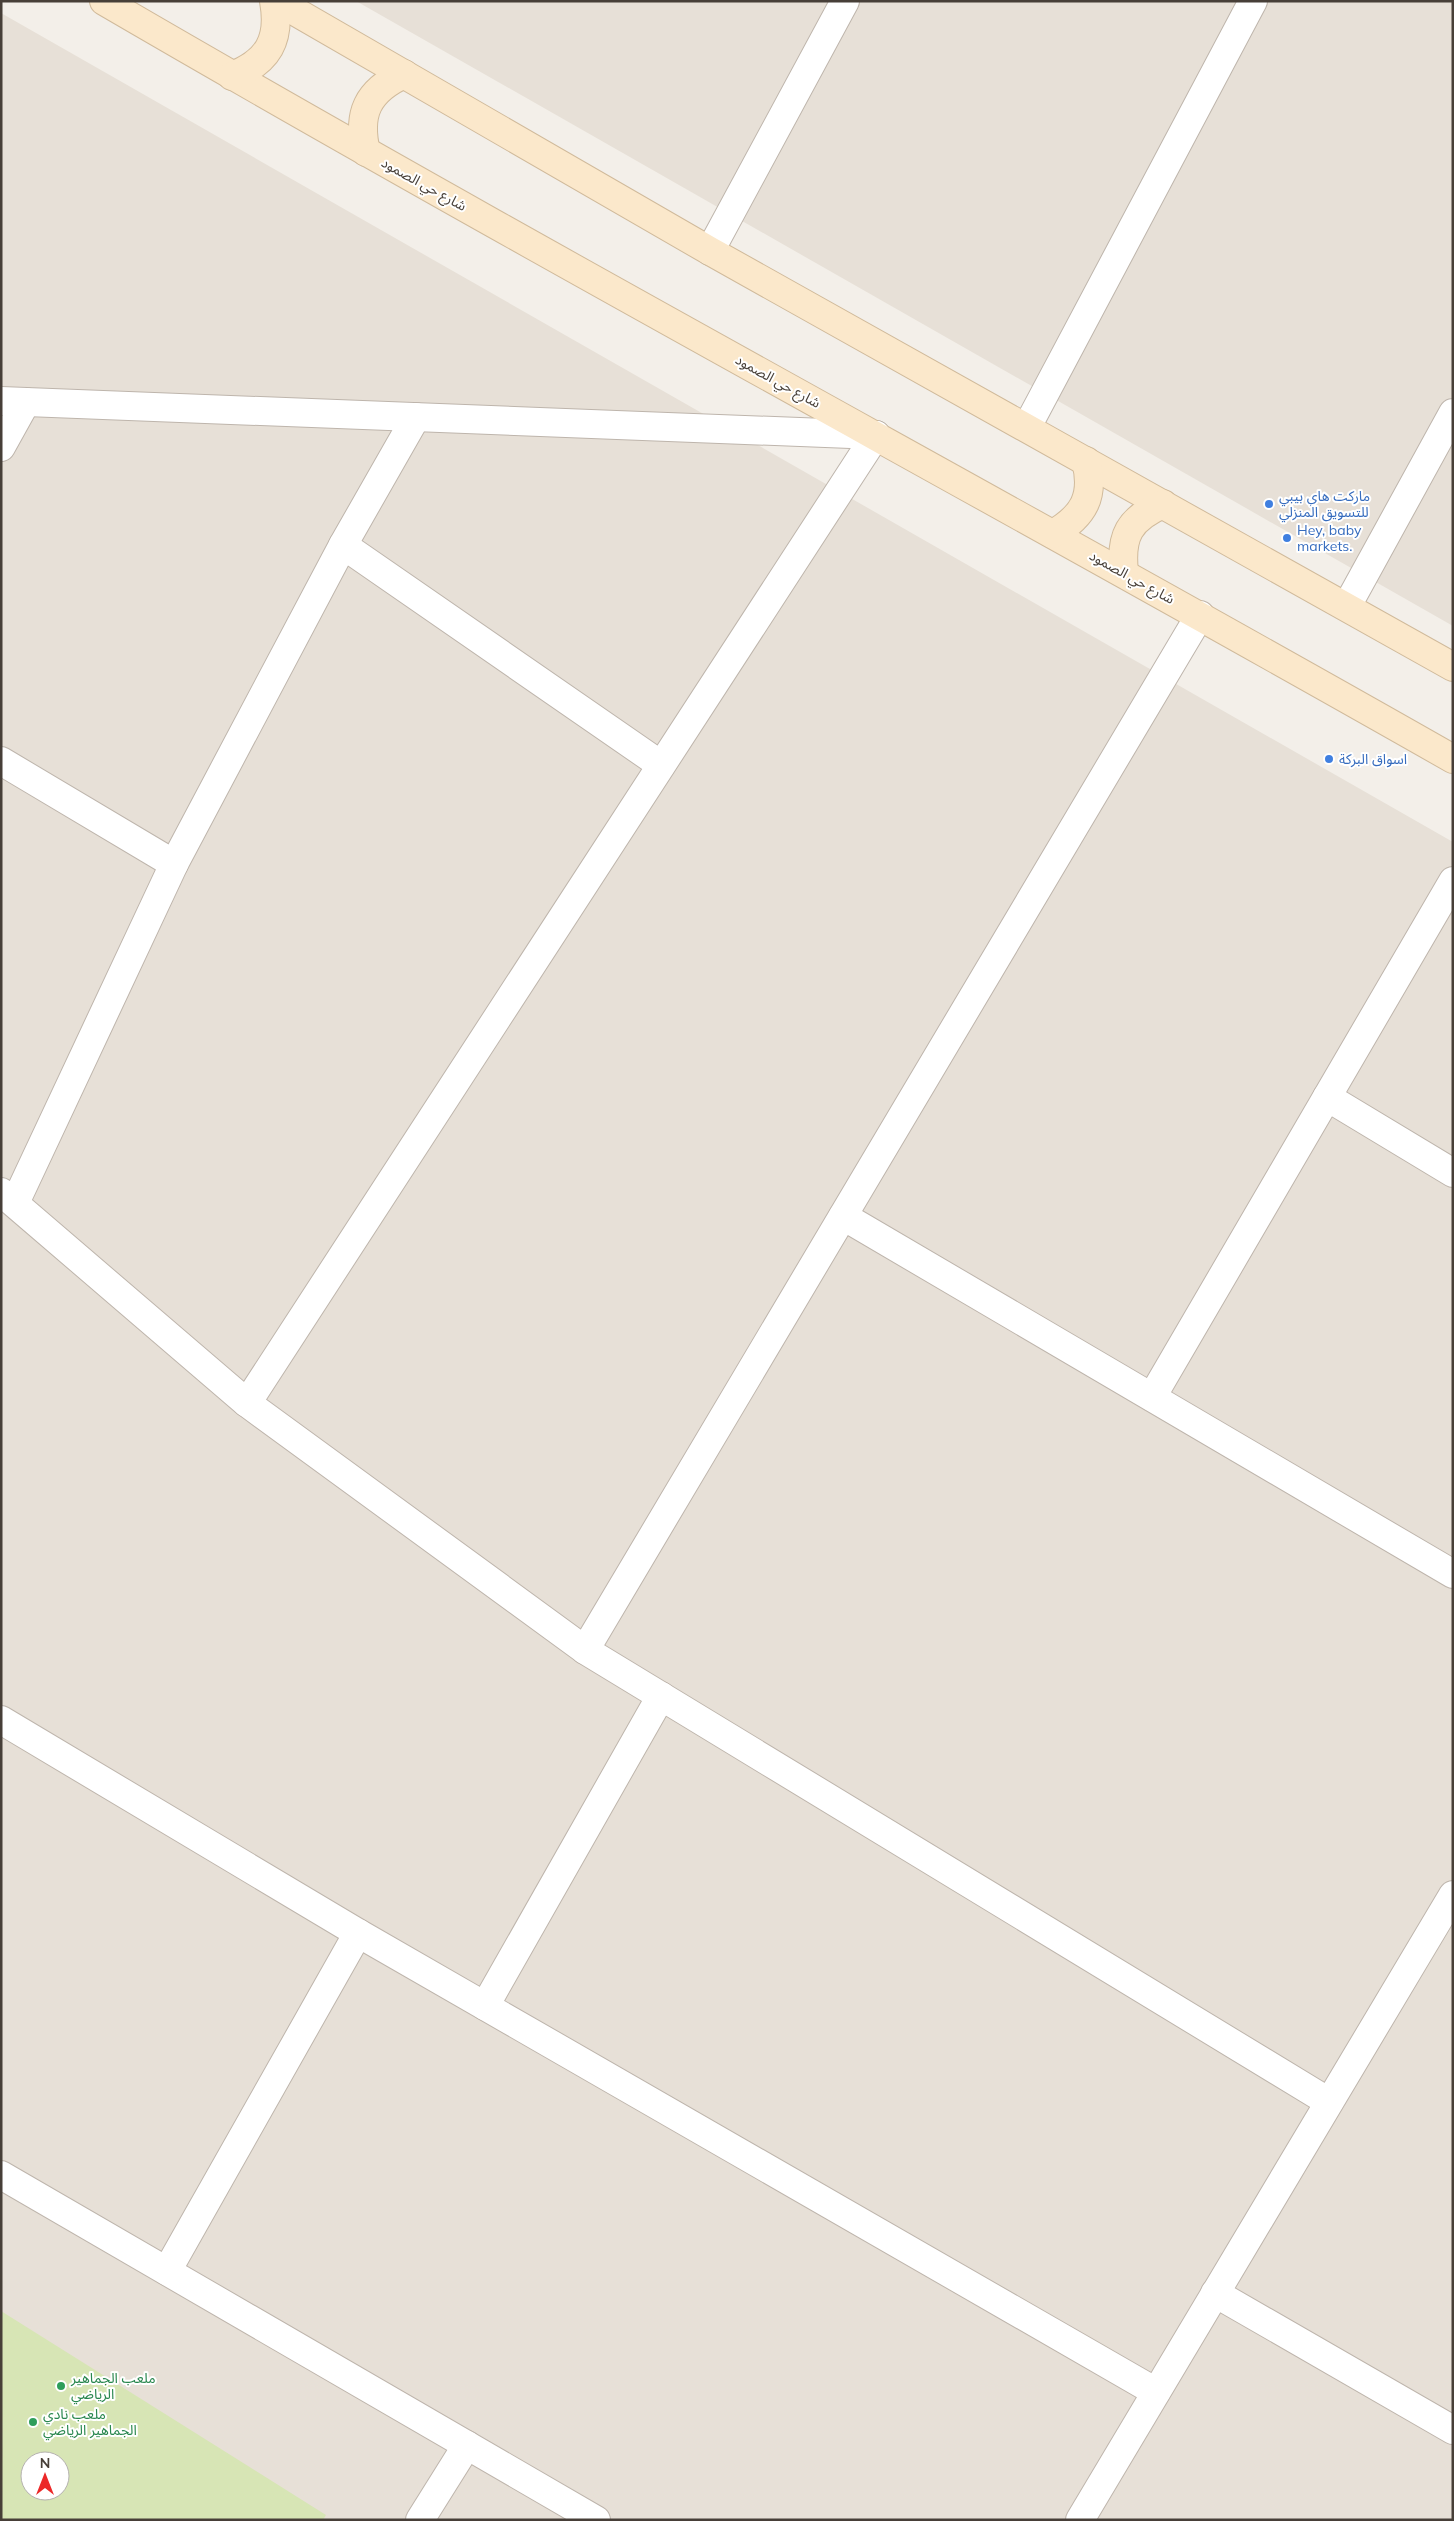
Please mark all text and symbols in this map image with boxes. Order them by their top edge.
street label: شارع حي الصمود [377,153,470,217]
street label: شارع حي الصمود [731,350,824,414]
place label: ماركت هاي بيبي للتسويق المنزلي [1279,487,1370,523]
marker: ماركت هاي بيبي للتسويق المنزلي [1263,498,1275,510]
place label: Hey, baby markets. [1297,521,1362,555]
marker: Hey, baby markets. [1281,532,1293,544]
street label: شارع حي الصمود [1085,546,1178,610]
place label: اسواق البركة [1339,750,1407,768]
marker: اسواق البركة [1323,753,1335,765]
place label: ملعب الجماهير الرياضي [70,2369,156,2405]
marker: ملعب الجماهير الرياضي [55,2380,67,2392]
place label: ملعب نادي الجماهير الرياضي [43,2405,137,2441]
marker: ملعب نادي الجماهير الرياضي [27,2416,39,2428]
north arrow [20,2451,70,2501]
text: N [40,2454,50,2472]

